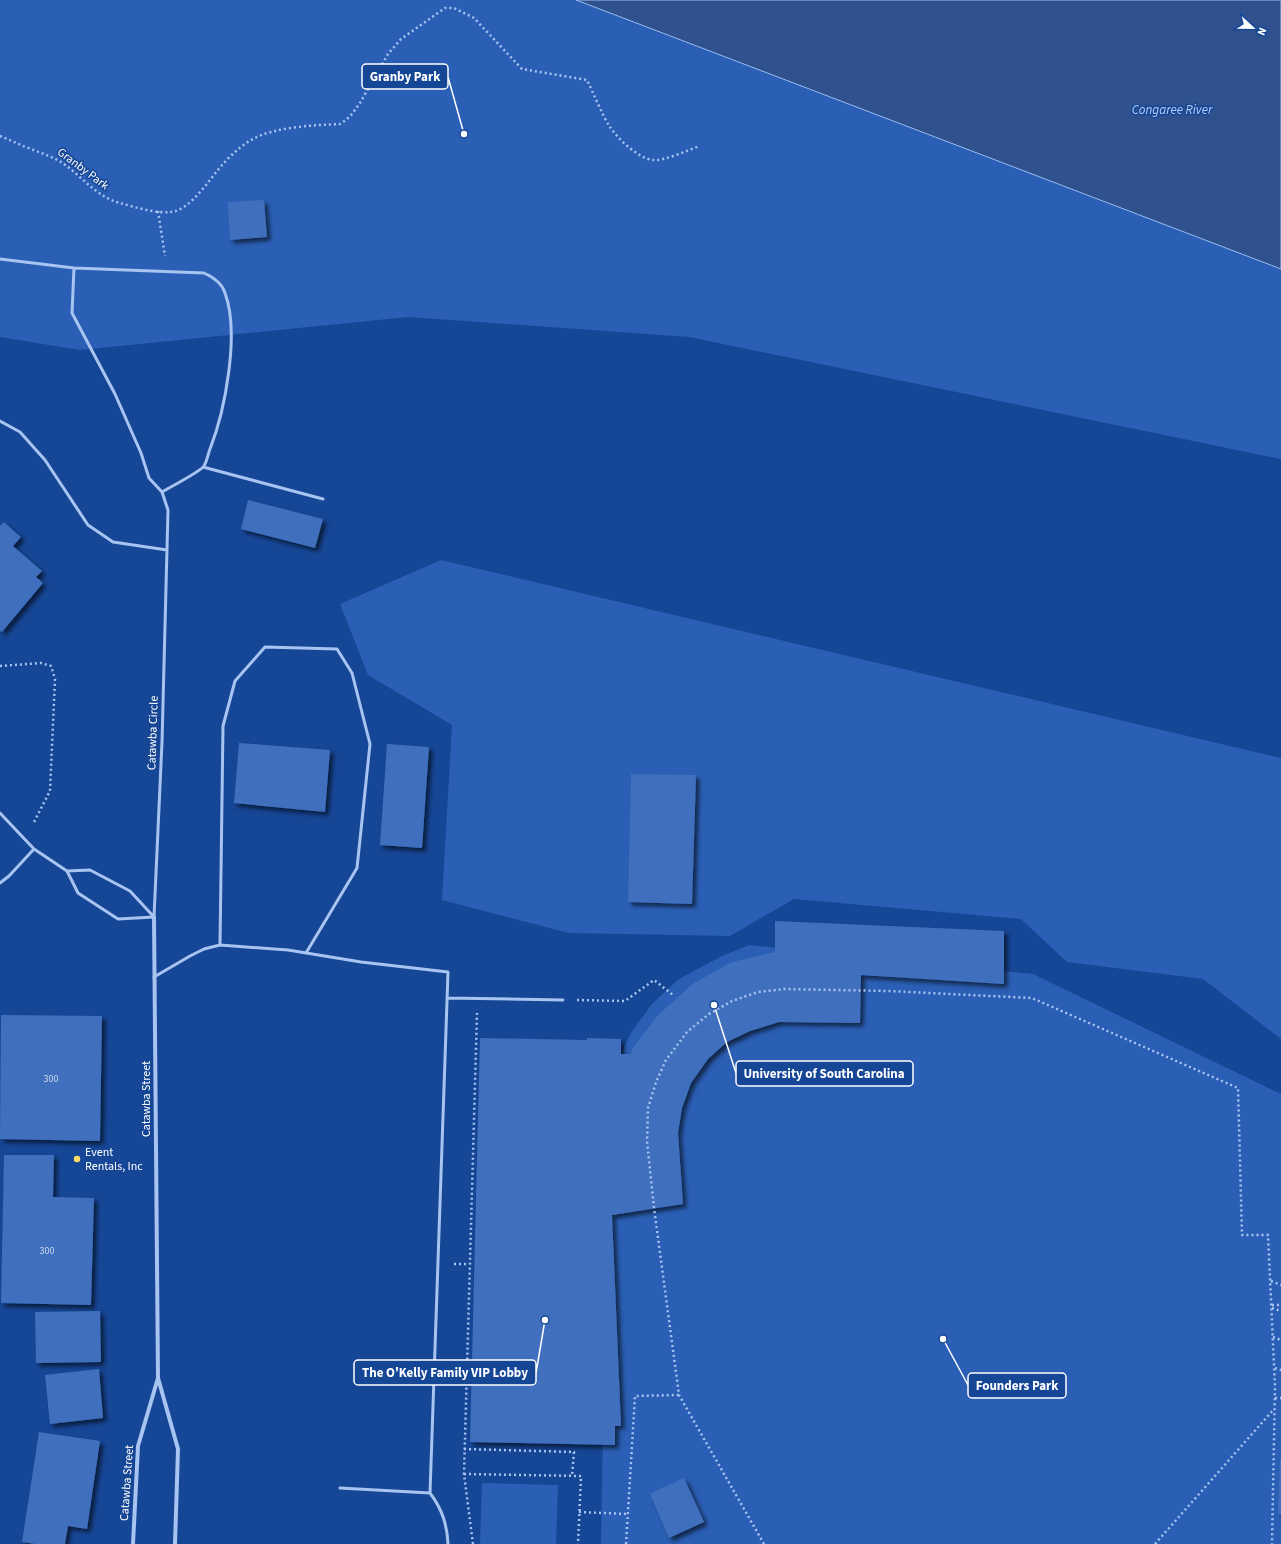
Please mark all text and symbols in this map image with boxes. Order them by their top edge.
north arrow [1233,8,1273,48]
text: N [1253,25,1270,38]
callout: Granby Park [362,64,448,89]
text: Granby Park [370,68,441,86]
water label: Congaree River [1132,101,1213,119]
street label: Granby Park [54,144,112,194]
street label: Catawba Circle [143,695,163,771]
street label: Catawba Street [138,1061,155,1137]
callout: University of South Carolina [736,1061,913,1086]
text: University of South Carolina [743,1065,905,1083]
house number: 300 [44,1072,58,1086]
place label: Event Rentals, Inc [85,1144,143,1175]
marker: Event Rentals, Inc [72,1154,82,1164]
house number: 300 [40,1244,54,1258]
callout: The O'Kelly Family VIP Lobby [354,1360,536,1385]
text: The O'Kelly Family VIP Lobby [362,1364,528,1382]
callout: Founders Park [968,1373,1066,1398]
text: Founders Park [976,1377,1059,1395]
street label: Catawba Street [116,1444,138,1522]

